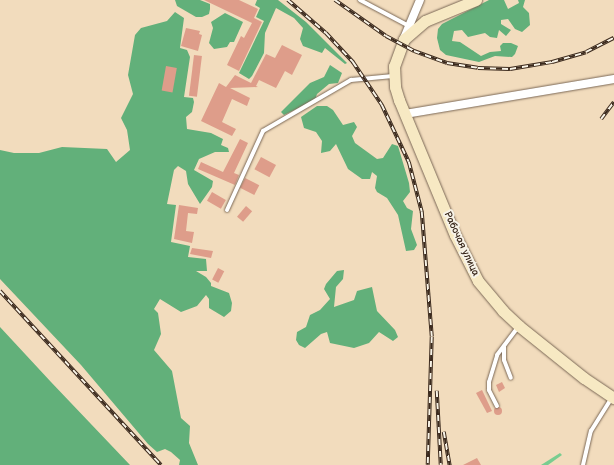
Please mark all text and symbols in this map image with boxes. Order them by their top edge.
street label: Рабочая улица [441,210,481,278]

